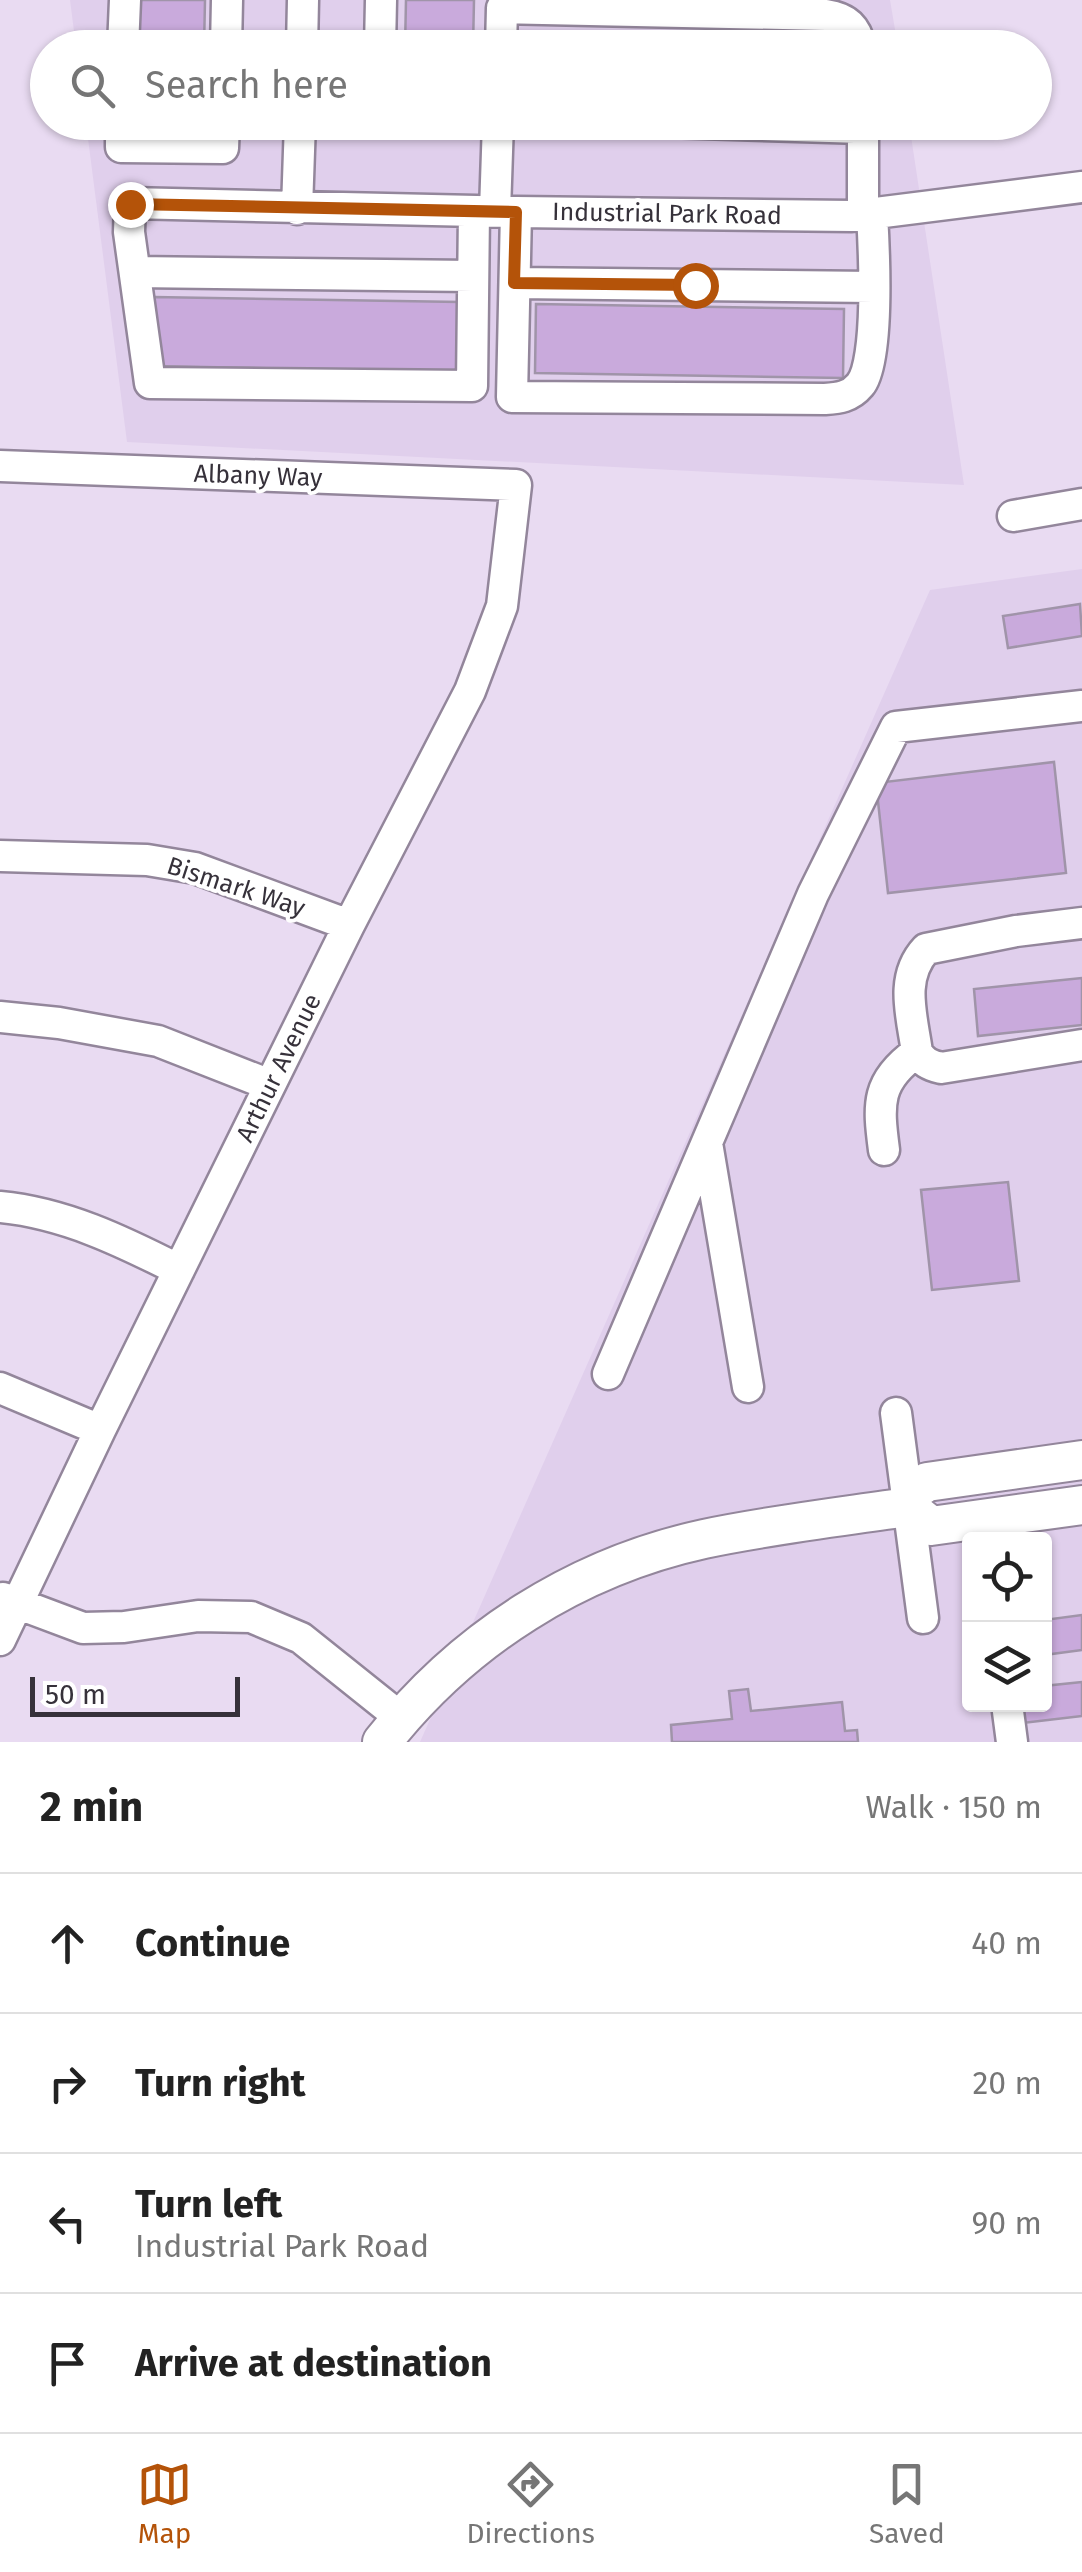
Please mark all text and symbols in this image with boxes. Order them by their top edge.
search box [30,30,1052,140]
icon: search [65,58,120,113]
text: Search here [145,62,348,108]
route end [108,182,154,228]
street label: Industrial Park Road [552,197,782,231]
route start [673,263,719,309]
street label: Albany Way [193,459,324,493]
street label: Bismark Way [163,851,310,924]
street label: Arthur Avenue [230,989,328,1147]
map controls [962,1532,1052,1712]
button: locate [962,1532,1052,1622]
button: layers [962,1622,1052,1712]
scale bar [30,1672,240,1716]
text: 50 m [45,1678,106,1711]
text: 2 min [40,1782,143,1832]
text: Walk · 150 m [865,1788,1042,1826]
icon: ahead [40,1916,95,1971]
text: Continue [135,1920,290,1966]
text: 40 m [971,1924,1042,1962]
icon: right [40,2056,95,2111]
text: Turn right [135,2060,305,2106]
text: 20 m [972,2064,1042,2102]
text: Turn left [135,2181,282,2227]
icon: left [40,2196,95,2251]
text: 90 m [971,2204,1042,2242]
text: Industrial Park Road [135,2227,429,2265]
icon: arrive [40,2336,95,2391]
text: Arrive at destination [135,2340,492,2386]
tab: Map [137,2457,192,2550]
tab: Directions [466,2457,595,2550]
tab: Saved [869,2457,945,2550]

